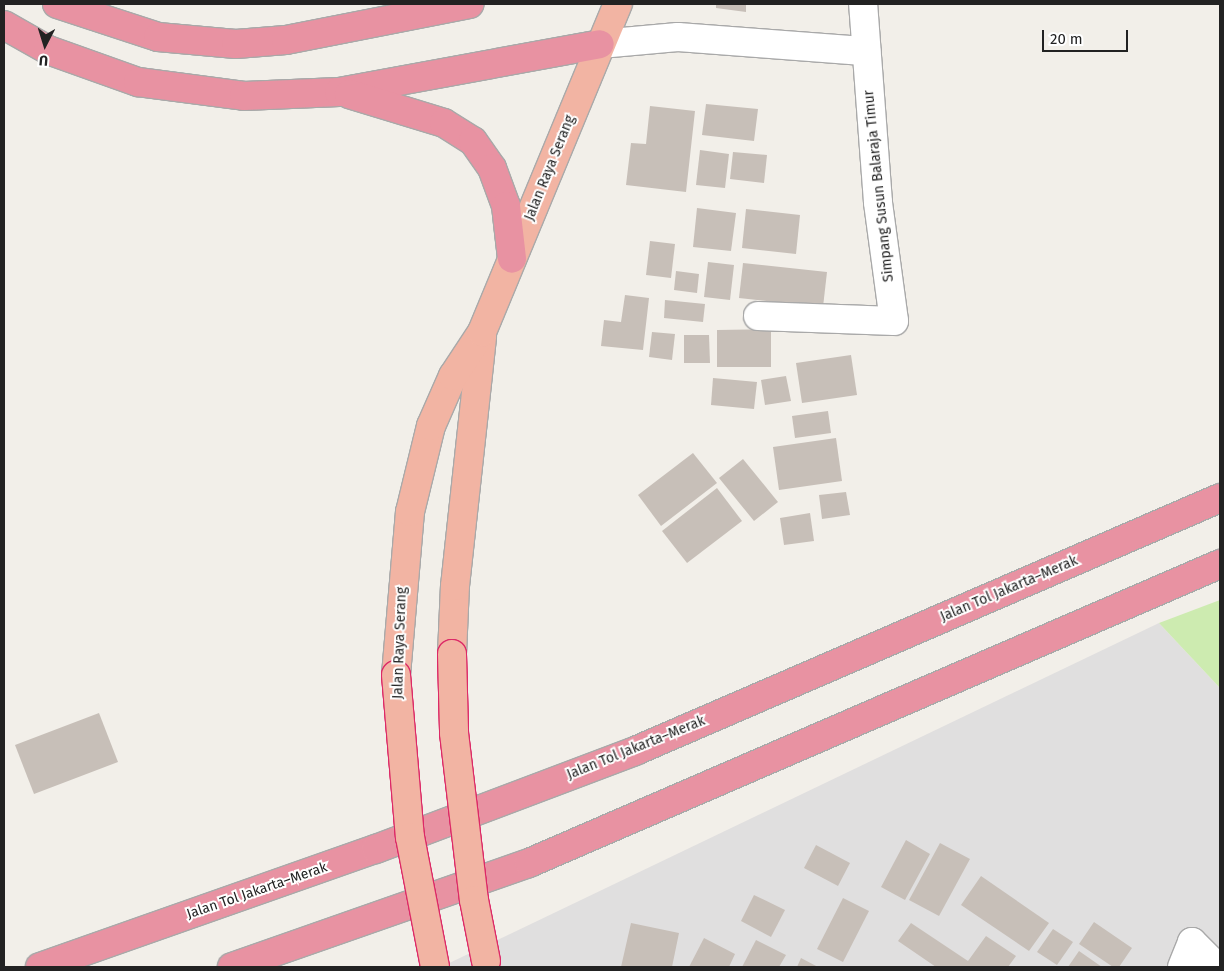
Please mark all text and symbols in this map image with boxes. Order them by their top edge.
north arrow [20,20,70,70]
scale bar [1044,20,1130,52]
text: 20 m [1050,30,1083,48]
text: U [38,52,49,69]
street label: Simpang Susun Balaraja Timur [861,89,897,283]
street label: Jalan Raya Serang [521,113,579,223]
street label: Jalan Tol Jakarta–Merak [938,552,1080,626]
street label: Jalan Raya Serang [390,587,410,699]
street label: Jalan Tol Jakarta–Merak [564,713,708,783]
street label: Jalan Tol Jakarta–Merak [185,859,329,923]

